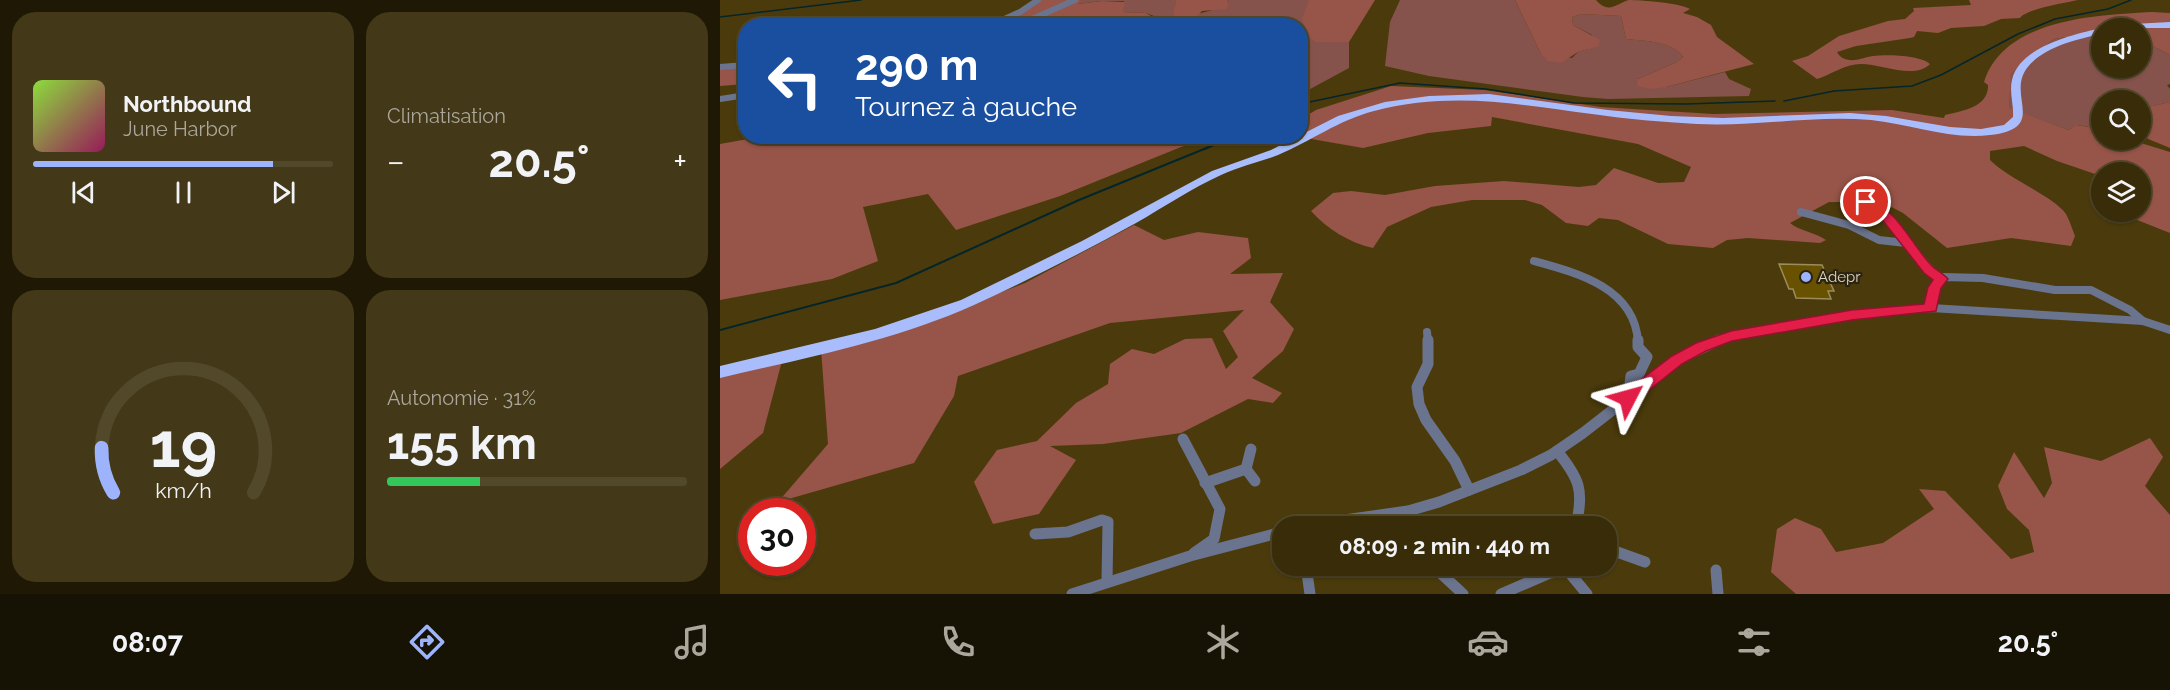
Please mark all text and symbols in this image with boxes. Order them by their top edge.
map controls [2091,18,2151,222]
button: sound [2091,18,2151,78]
text: 290 m [855,41,978,90]
icon: left [756,42,834,120]
button: search [2091,90,2151,150]
text: Northbound [123,91,252,117]
text: Tournez à gauche [855,91,1077,122]
text: Climatisation [387,104,506,128]
text: June Harbor [123,117,237,141]
text: 20.5° [489,135,589,188]
text: − [387,142,405,181]
text: + [673,142,687,181]
button: layers [2091,162,2151,222]
icon: previous [67,176,100,209]
icon: pause [167,176,200,209]
icon: next [267,176,300,209]
pin [1840,176,1891,227]
icon: arrive [1849,185,1882,218]
place label: Adepr [1818,268,1861,286]
marker: Adepr [1799,270,1813,284]
position arrow [1596,366,1660,430]
text: Autonomie · 31% [387,386,536,410]
text: 19 [149,408,217,482]
text: 155 km [387,417,537,470]
text: km/h [155,478,211,503]
speed limit sign: 30 [738,498,816,576]
text: 08:09 · 2 min · 440 m [1339,533,1550,559]
icon: directions [406,621,448,663]
icon: music [671,621,713,663]
icon: phone [937,621,979,663]
icon: climate [1202,621,1244,663]
icon: car [1467,621,1509,663]
icon: filters [1733,621,1775,663]
text: 08:07 [112,627,183,658]
text: 20.5° [1998,627,2058,658]

